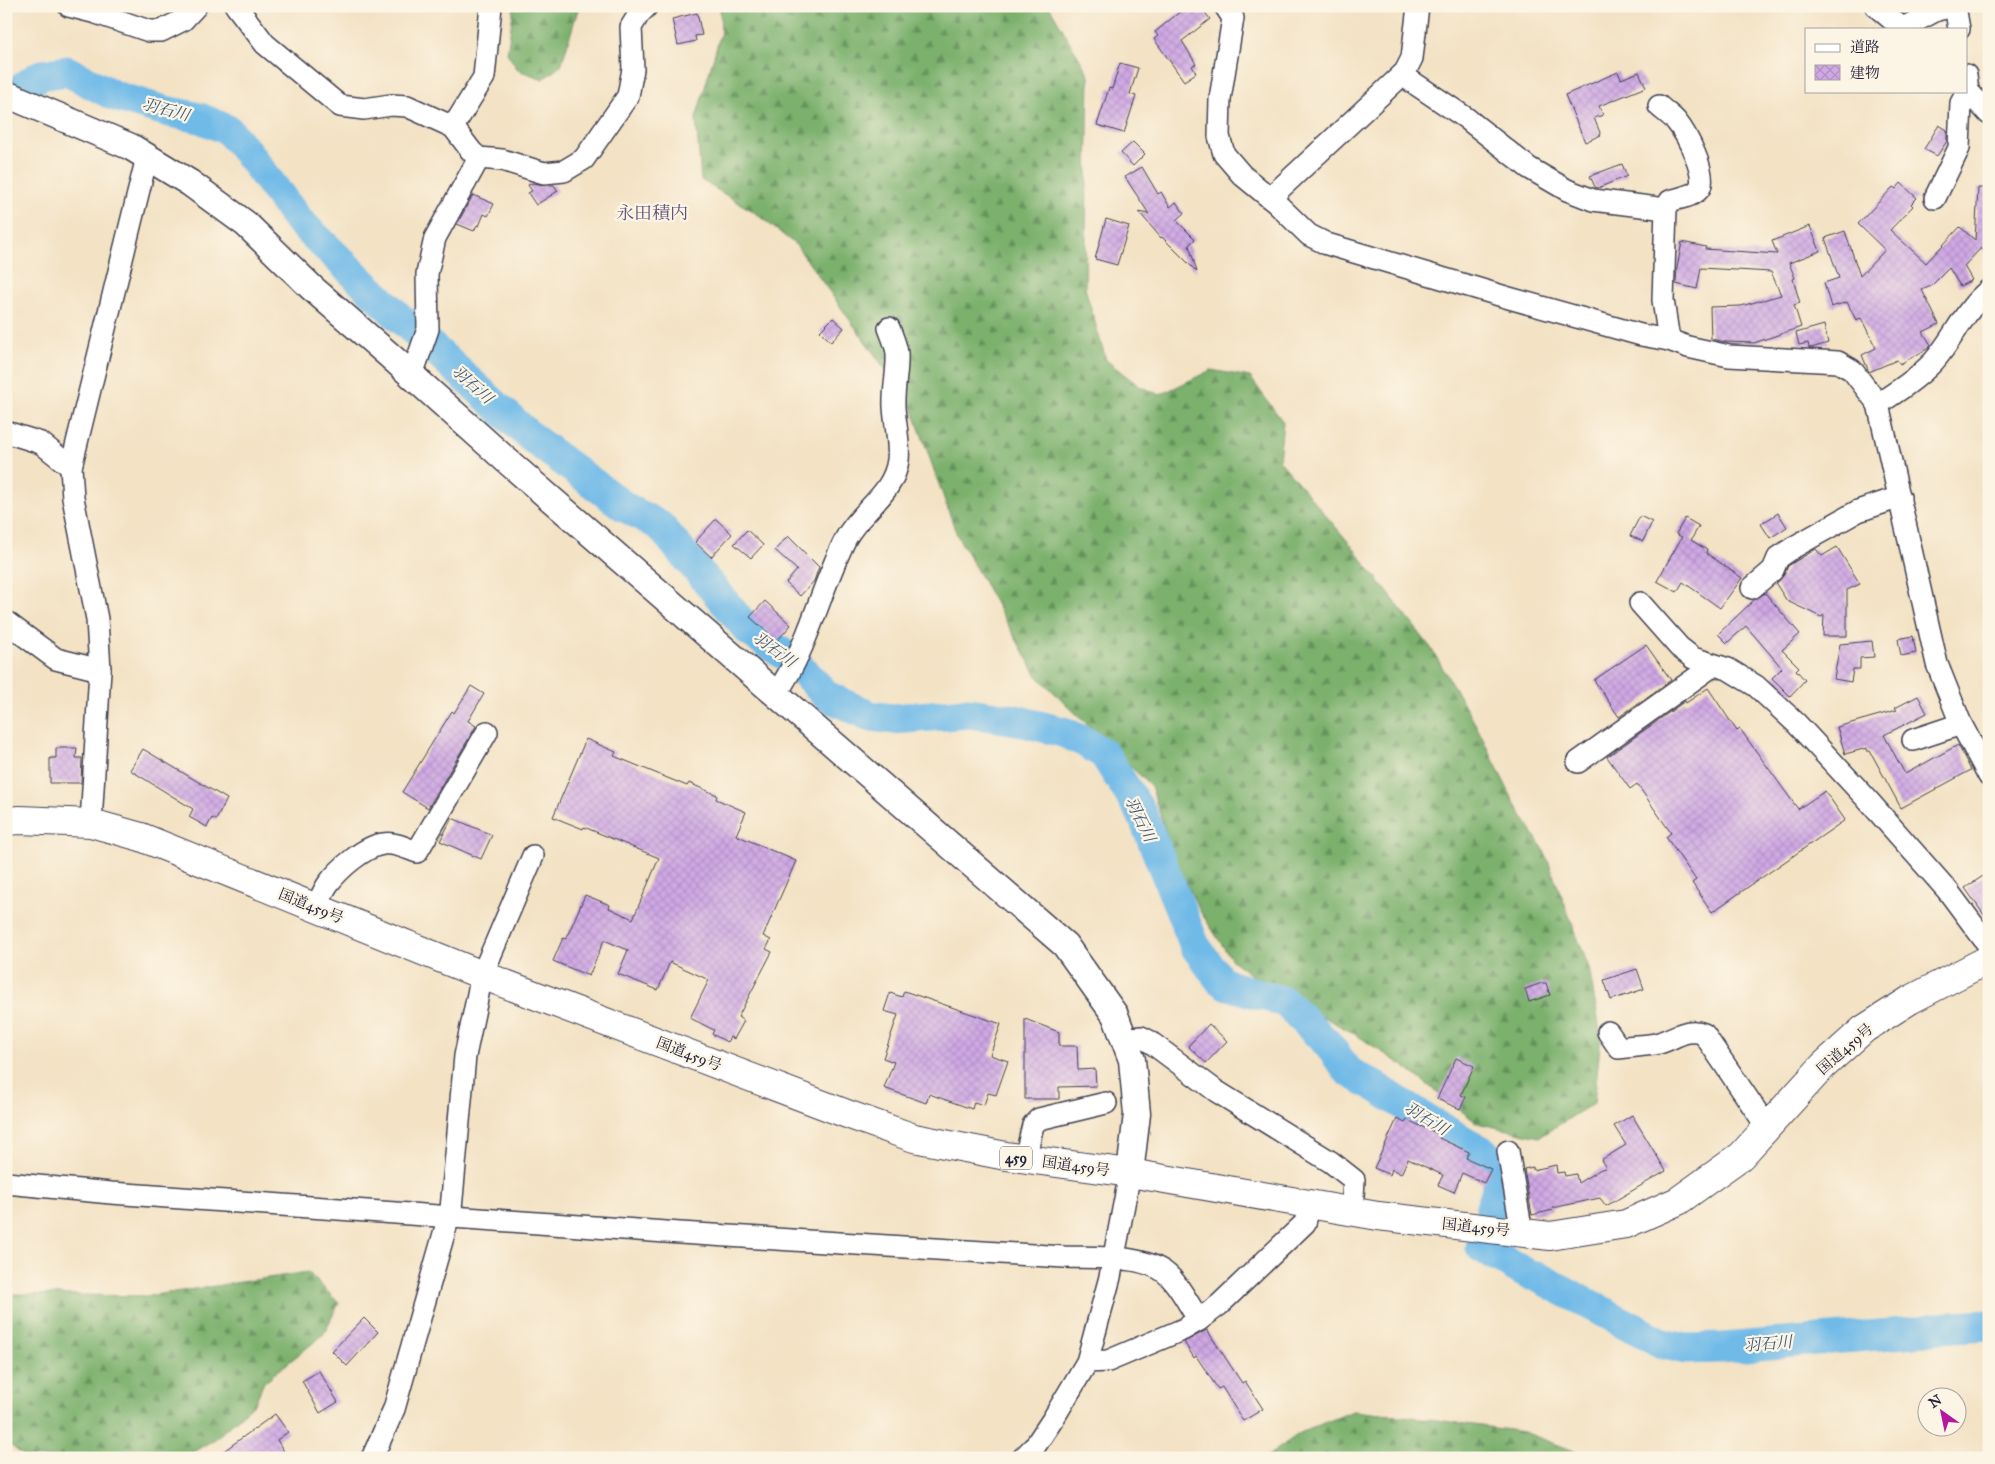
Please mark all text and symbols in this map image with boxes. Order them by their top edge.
legend [1805,28,1968,92]
text: 道路 [1850,38,1880,56]
text: 建物 [1850,64,1880,82]
water label: 羽石川 [140,94,193,125]
district label: 永田積内 [616,202,688,224]
water label: 羽石川 [448,361,498,409]
water label: 羽石川 [750,628,801,672]
water label: 羽石川 [1121,793,1160,847]
street label: 国道459号 [276,885,346,927]
street label: 国道459号 [1813,1020,1877,1078]
street label: 国道459号 [654,1033,724,1075]
water label: 羽石川 [1401,1098,1454,1140]
road number: 459 [1000,1146,1032,1170]
street label: 国道459号 [1041,1152,1111,1180]
street label: 国道459号 [1441,1214,1511,1240]
water label: 羽石川 [1743,1332,1795,1355]
north arrow [1918,1386,1968,1436]
text: N [1926,1391,1945,1412]

